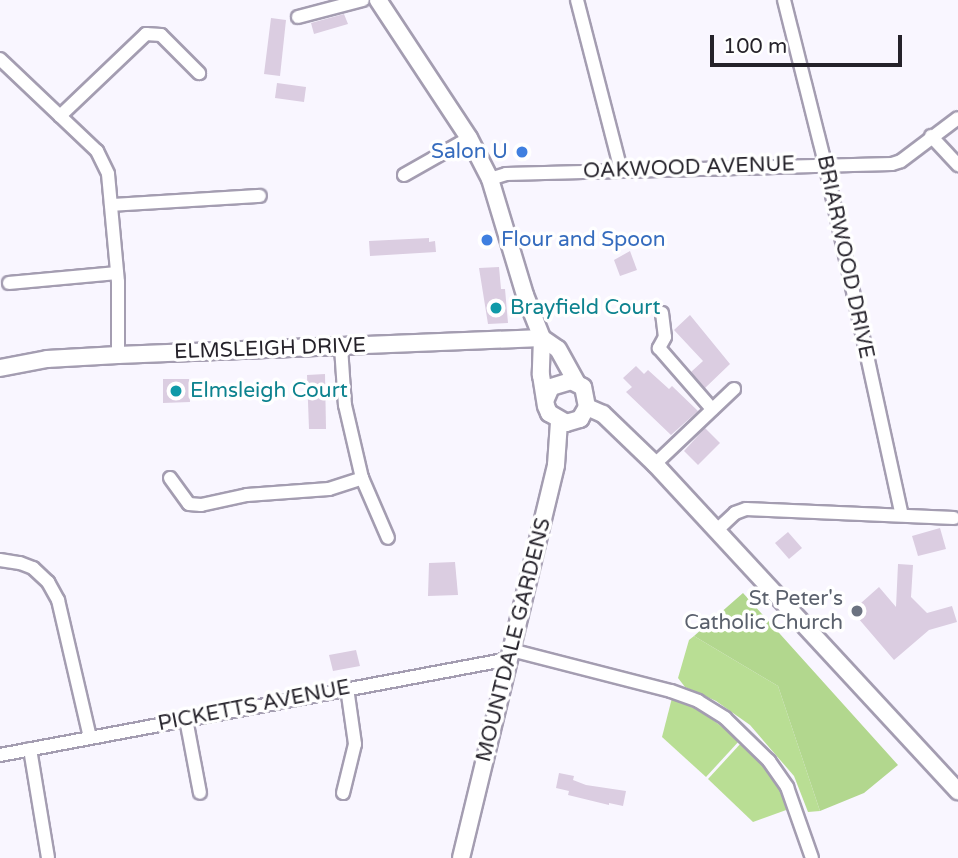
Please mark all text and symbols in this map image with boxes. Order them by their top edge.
scale bar [713,21,906,65]
text: 100 m [723,34,787,59]
place label: Salon U [431,139,508,165]
marker: Salon U [514,144,530,160]
street label: OAKWOOD AVENUE [583,152,795,184]
street label: BRIARWOOD DRIVE [811,153,879,361]
place label: Flour and Spoon [501,227,666,253]
marker: Flour and Spoon [479,232,495,248]
place label: Brayfield Court [510,295,660,321]
marker: Brayfield Court [488,300,504,316]
street label: ELMSLEIGH DRIVE [174,333,366,365]
place label: Elmsleigh Court [190,378,348,404]
marker: Elmsleigh Court [168,383,184,399]
street label: MOUNTDALE GARDENS [471,515,557,765]
place label: St Peter's Catholic Church [684,586,843,636]
marker: St Peter's Catholic Church [849,603,865,619]
street label: PICKETTS AVENUE [156,675,352,737]

